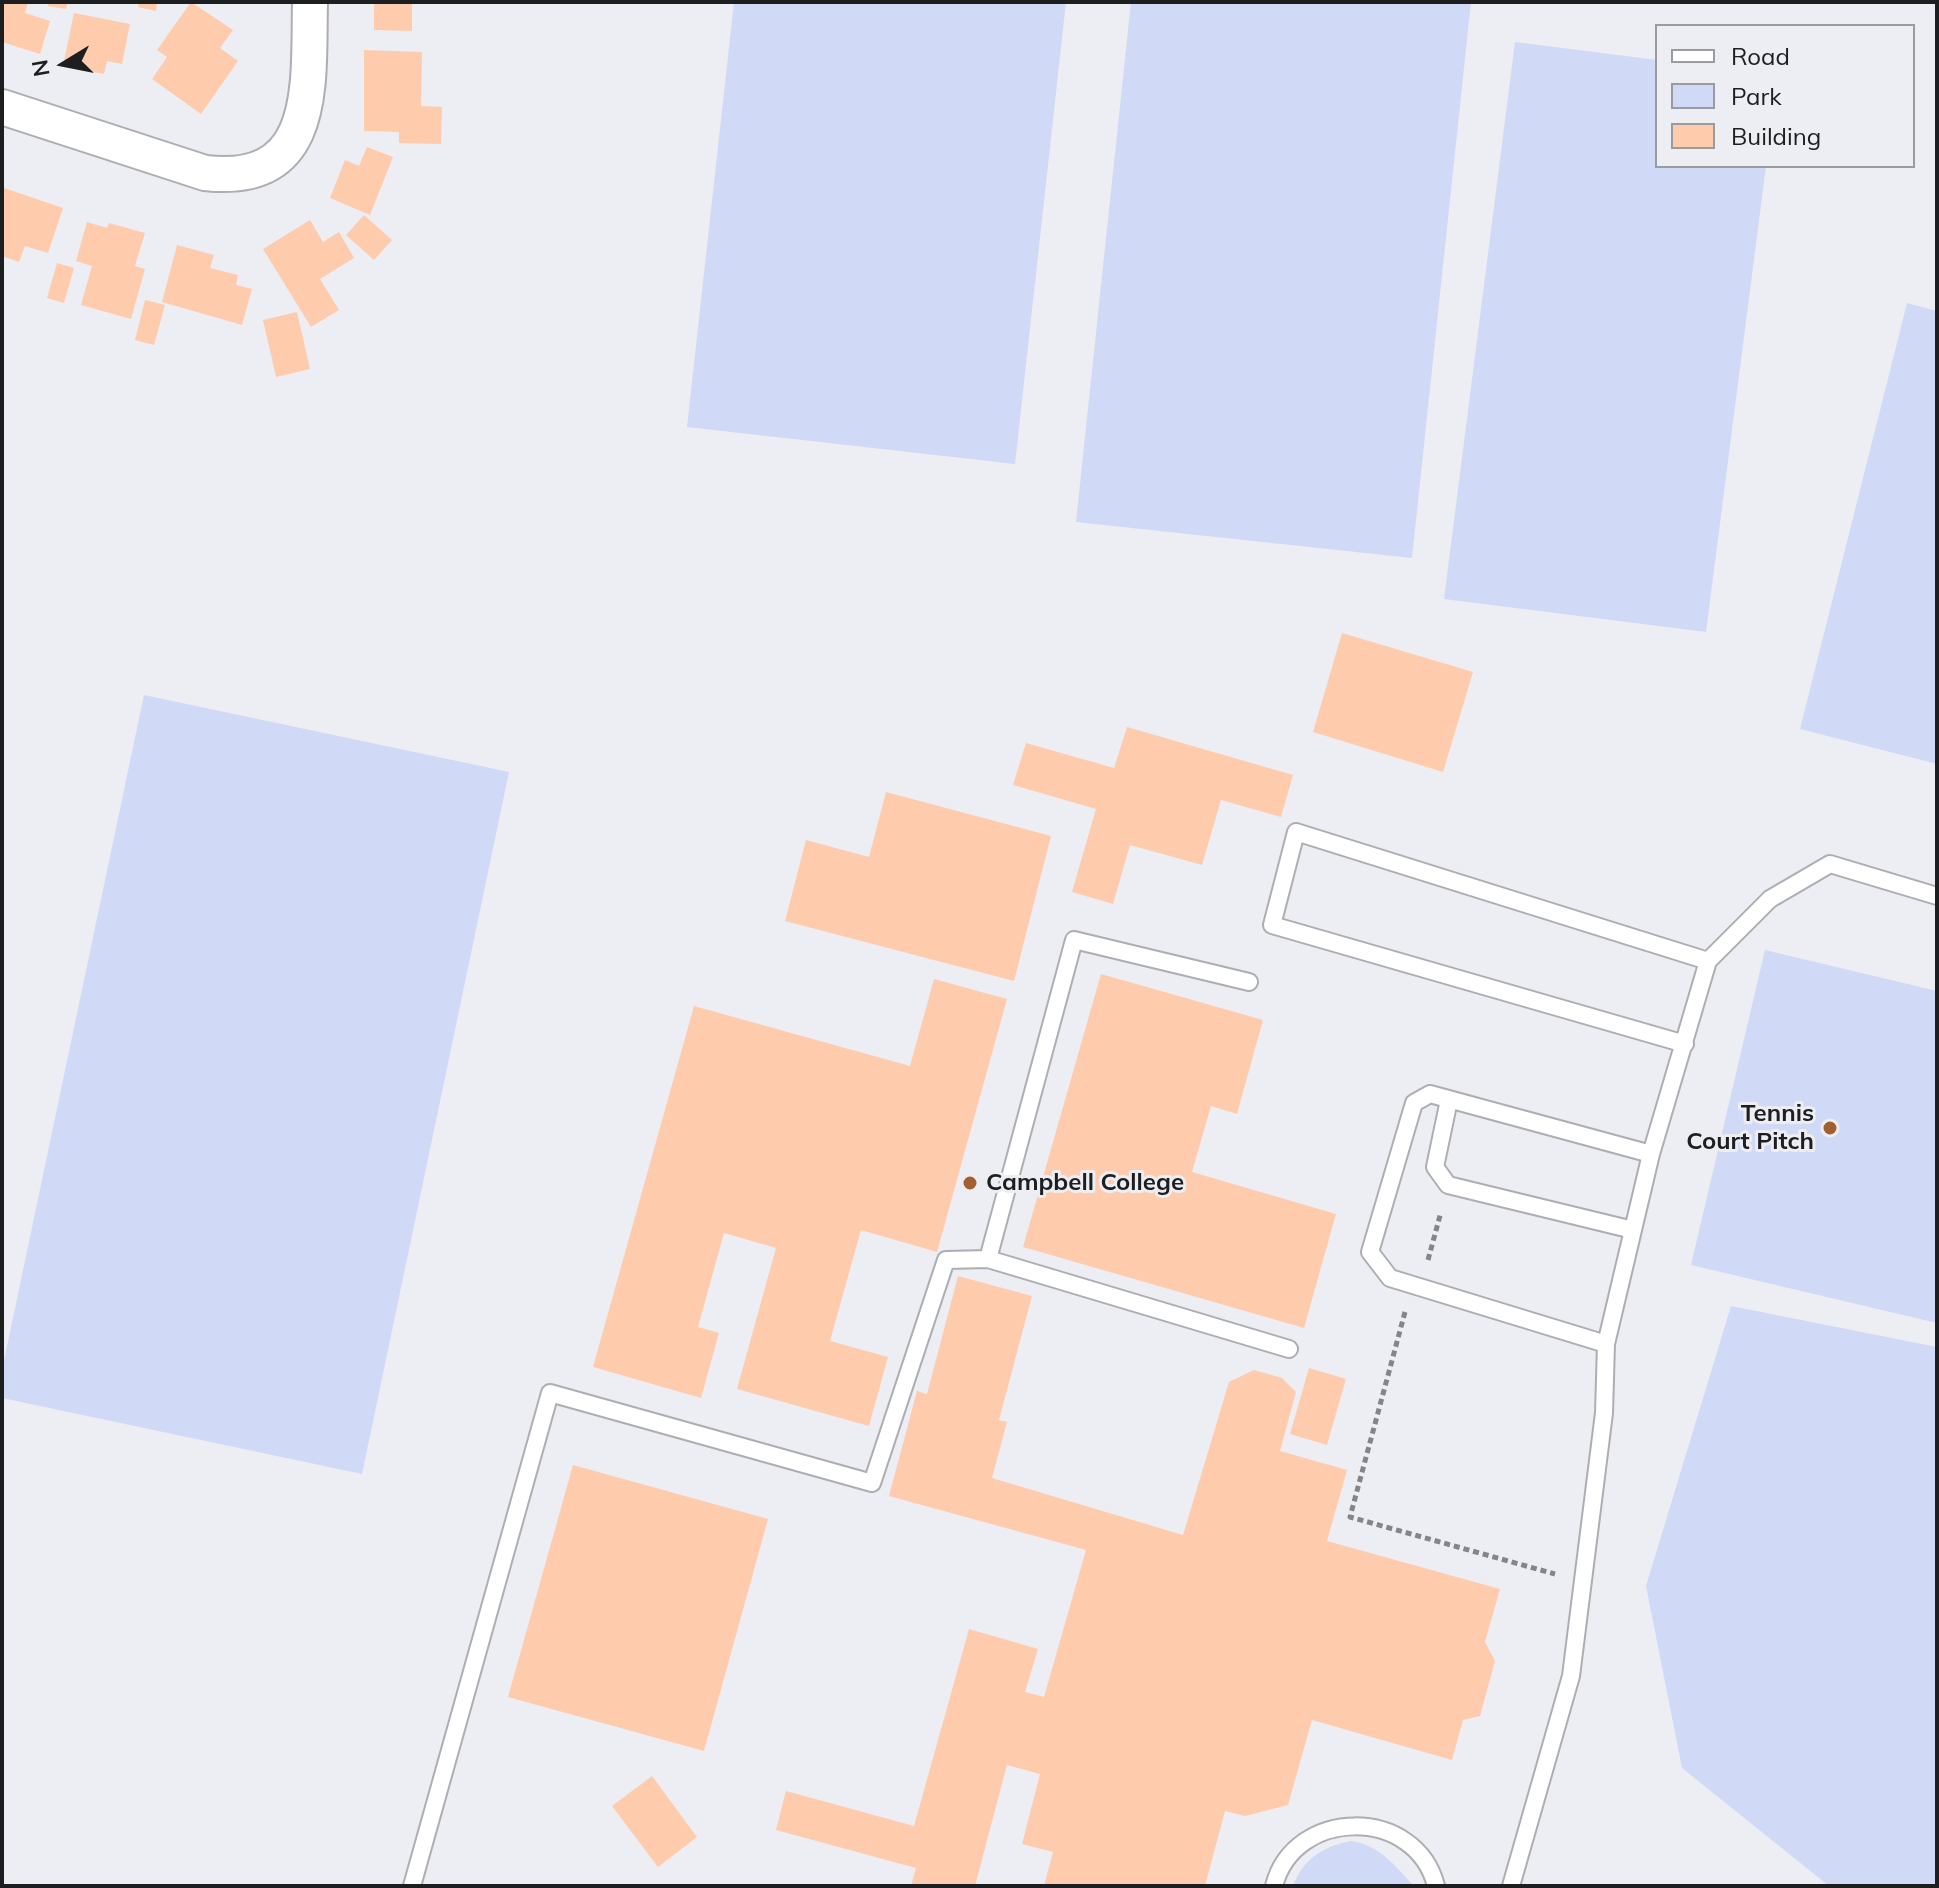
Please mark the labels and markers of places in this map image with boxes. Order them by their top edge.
place label: Tennis Court Pitch [1686,1100,1814,1156]
marker: Tennis Court Pitch [1821,1119,1839,1137]
place label: Campbell College [986,1169,1184,1197]
marker: Campbell College [961,1174,979,1192]

